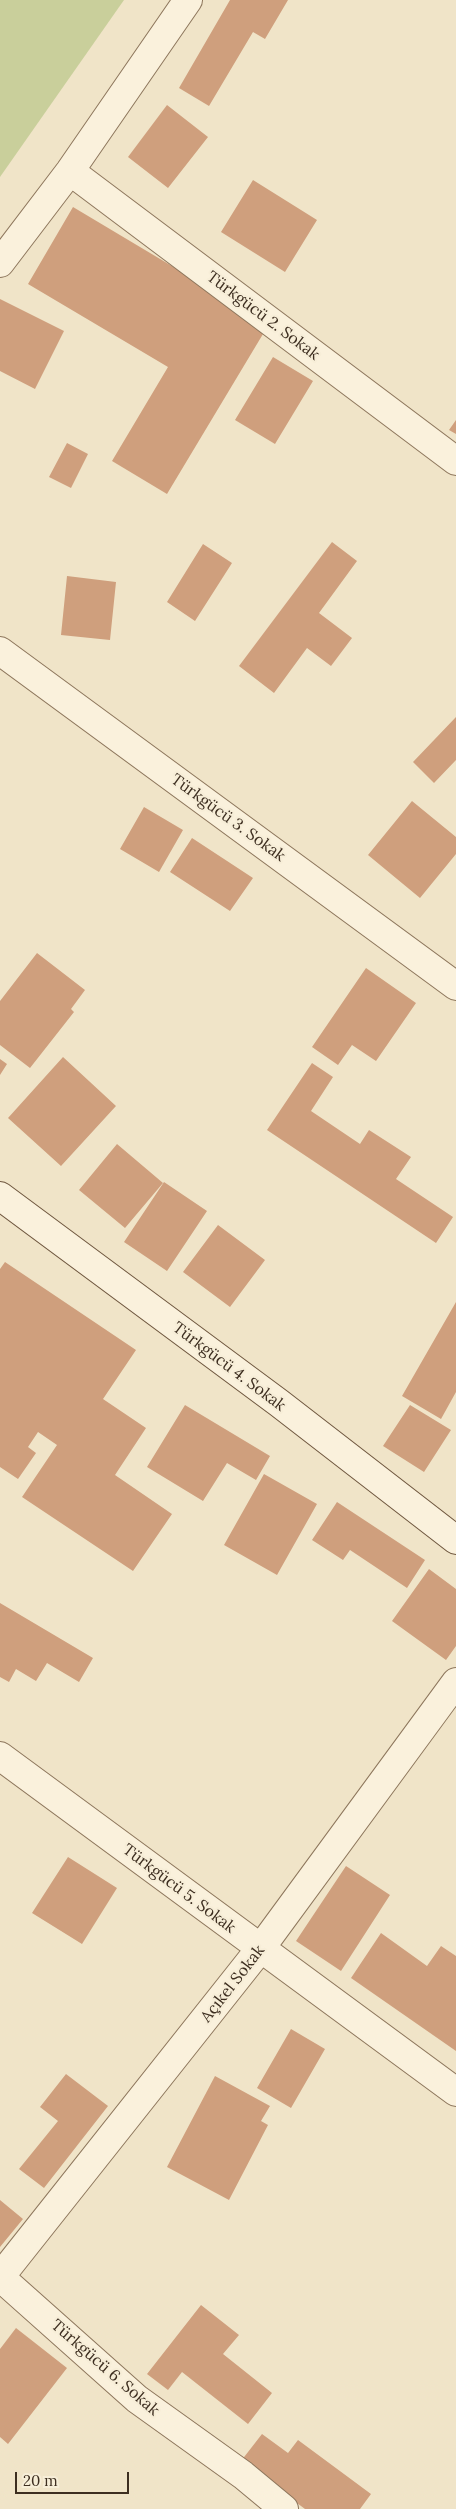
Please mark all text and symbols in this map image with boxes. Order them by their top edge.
street label: Türkgücü 2. Sokak [203,267,323,365]
street label: Türkgücü 3. Sokak [167,770,289,866]
street label: Türkgücü 4. Sokak [169,1318,289,1416]
street label: Türkgücü 5. Sokak [119,1840,239,1938]
street label: Açıkel Sokak [197,1942,269,2026]
street label: Türkgücü 6. Sokak [47,2316,163,2420]
scale bar [18,2462,131,2494]
text: 20 m [23,2471,58,2490]

